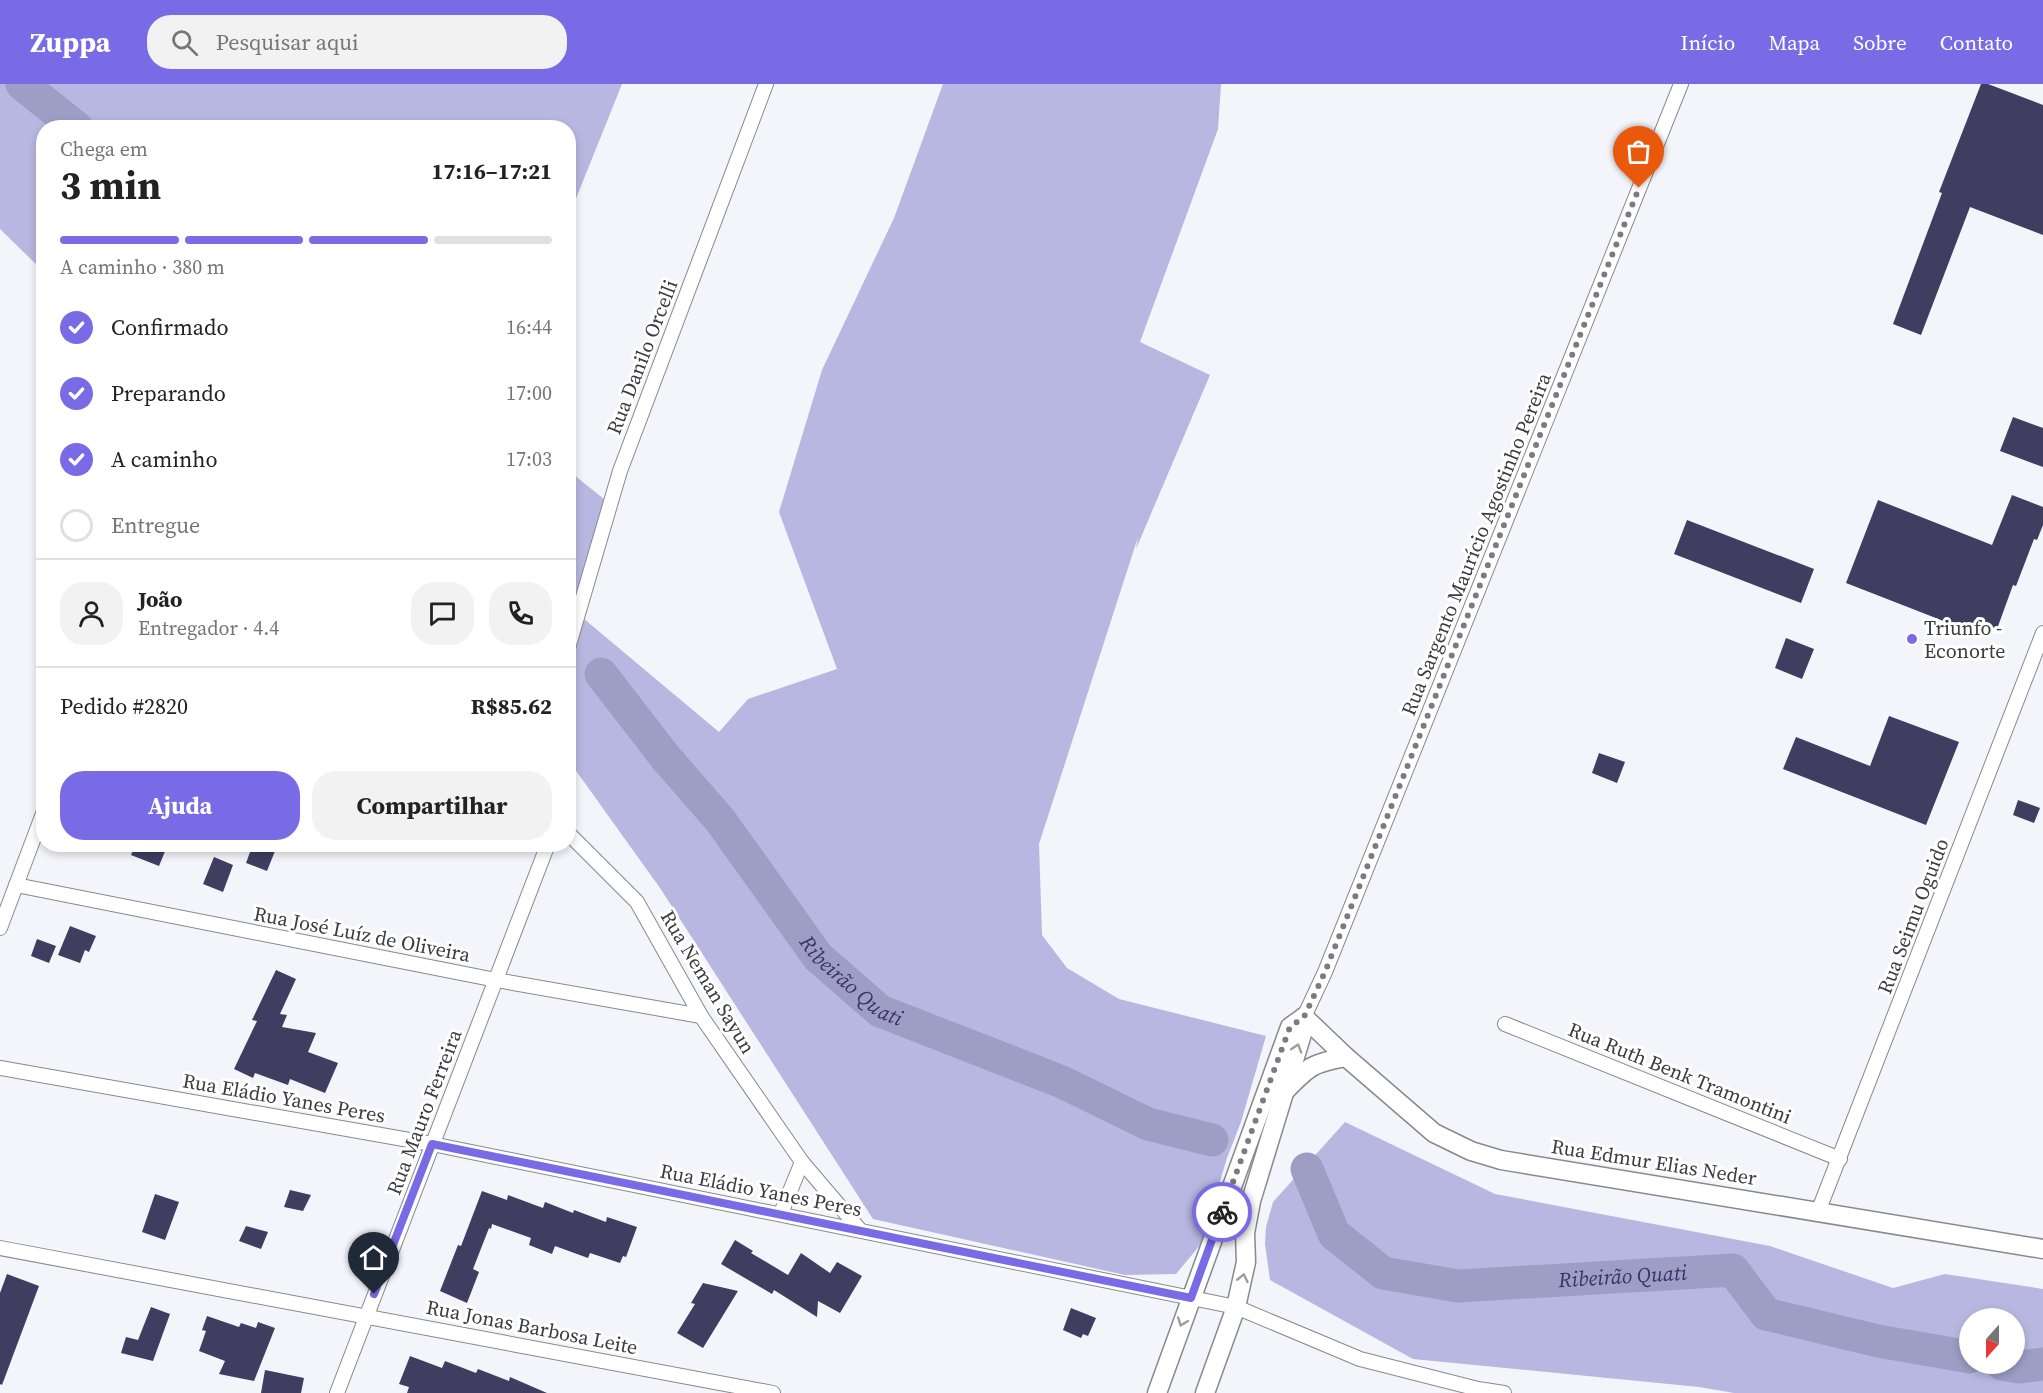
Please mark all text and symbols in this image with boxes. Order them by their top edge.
search box [147,15,567,69]
text: Zuppa [30,23,111,61]
icon: search [168,26,201,59]
text: Pesquisar aqui [216,27,359,57]
text: Início [1681,28,1735,57]
text: Mapa [1768,28,1820,57]
text: Sobre [1853,28,1907,57]
text: Contato [1940,28,2013,57]
pin [1613,126,1664,188]
text: Chega em [60,135,148,163]
icon: bag [1622,135,1655,168]
text: 17:16–17:21 [432,156,552,186]
text: 3 min [60,159,161,212]
text: A caminho · 380 m [60,253,225,281]
street label: Rua Danilo Orcelli [600,276,684,438]
icon: check [60,311,93,344]
text: Confirmado [111,312,229,342]
text: 16:44 [506,313,552,341]
street label: Rua Sargento Maurício Agostinho Pereira [1394,368,1558,720]
icon: check [60,377,93,410]
text: Preparando [111,378,226,408]
text: 17:00 [506,379,552,407]
icon: check [60,443,93,476]
text: A caminho [111,444,218,474]
text: 17:03 [506,445,552,473]
text: Entregue [111,510,200,540]
button: person [60,582,123,645]
button: chat [411,582,474,645]
button: phone [489,582,552,645]
text: João [138,584,182,614]
text: Entregador · 4.4 [138,614,279,642]
place label: Triunfo - Econorte [1924,614,2005,665]
marker: Triunfo - Econorte [1905,632,1919,646]
text: Pedido #2820 [60,691,188,721]
text: R$85.62 [471,691,552,721]
button: Ajuda [60,771,300,840]
button: Compartilhar [312,771,552,840]
street label: Rua Seimu Oguido [1870,834,1956,998]
street label: Rua José Luíz de Oliveira [251,899,473,969]
street label: Rua Neman Sayun [654,905,762,1059]
water label: Ribeirão Quati [792,928,908,1033]
street label: Rua Ruth Benk Tramontini [1564,1015,1796,1131]
street label: Rua Mauro Ferreira [380,1025,469,1199]
one-way arrow [1290,1043,1302,1054]
street label: Rua Eládio Yanes Peres [181,1066,387,1130]
street label: Rua Edmur Elias Neder [1549,1132,1759,1192]
street label: Rua Eládio Yanes Peres [658,1157,864,1223]
courier [1192,1182,1252,1242]
icon: bike [1206,1196,1239,1229]
pin [348,1232,399,1294]
icon: home [357,1241,390,1274]
water label: Ribeirão Quati [1556,1258,1688,1294]
one-way arrow [1235,1273,1248,1283]
street label: Rua Jonas Barbosa Leite [424,1293,640,1361]
north arrow [1959,1308,2025,1374]
map controls [1959,1308,2025,1374]
one-way arrow [1177,1316,1190,1327]

